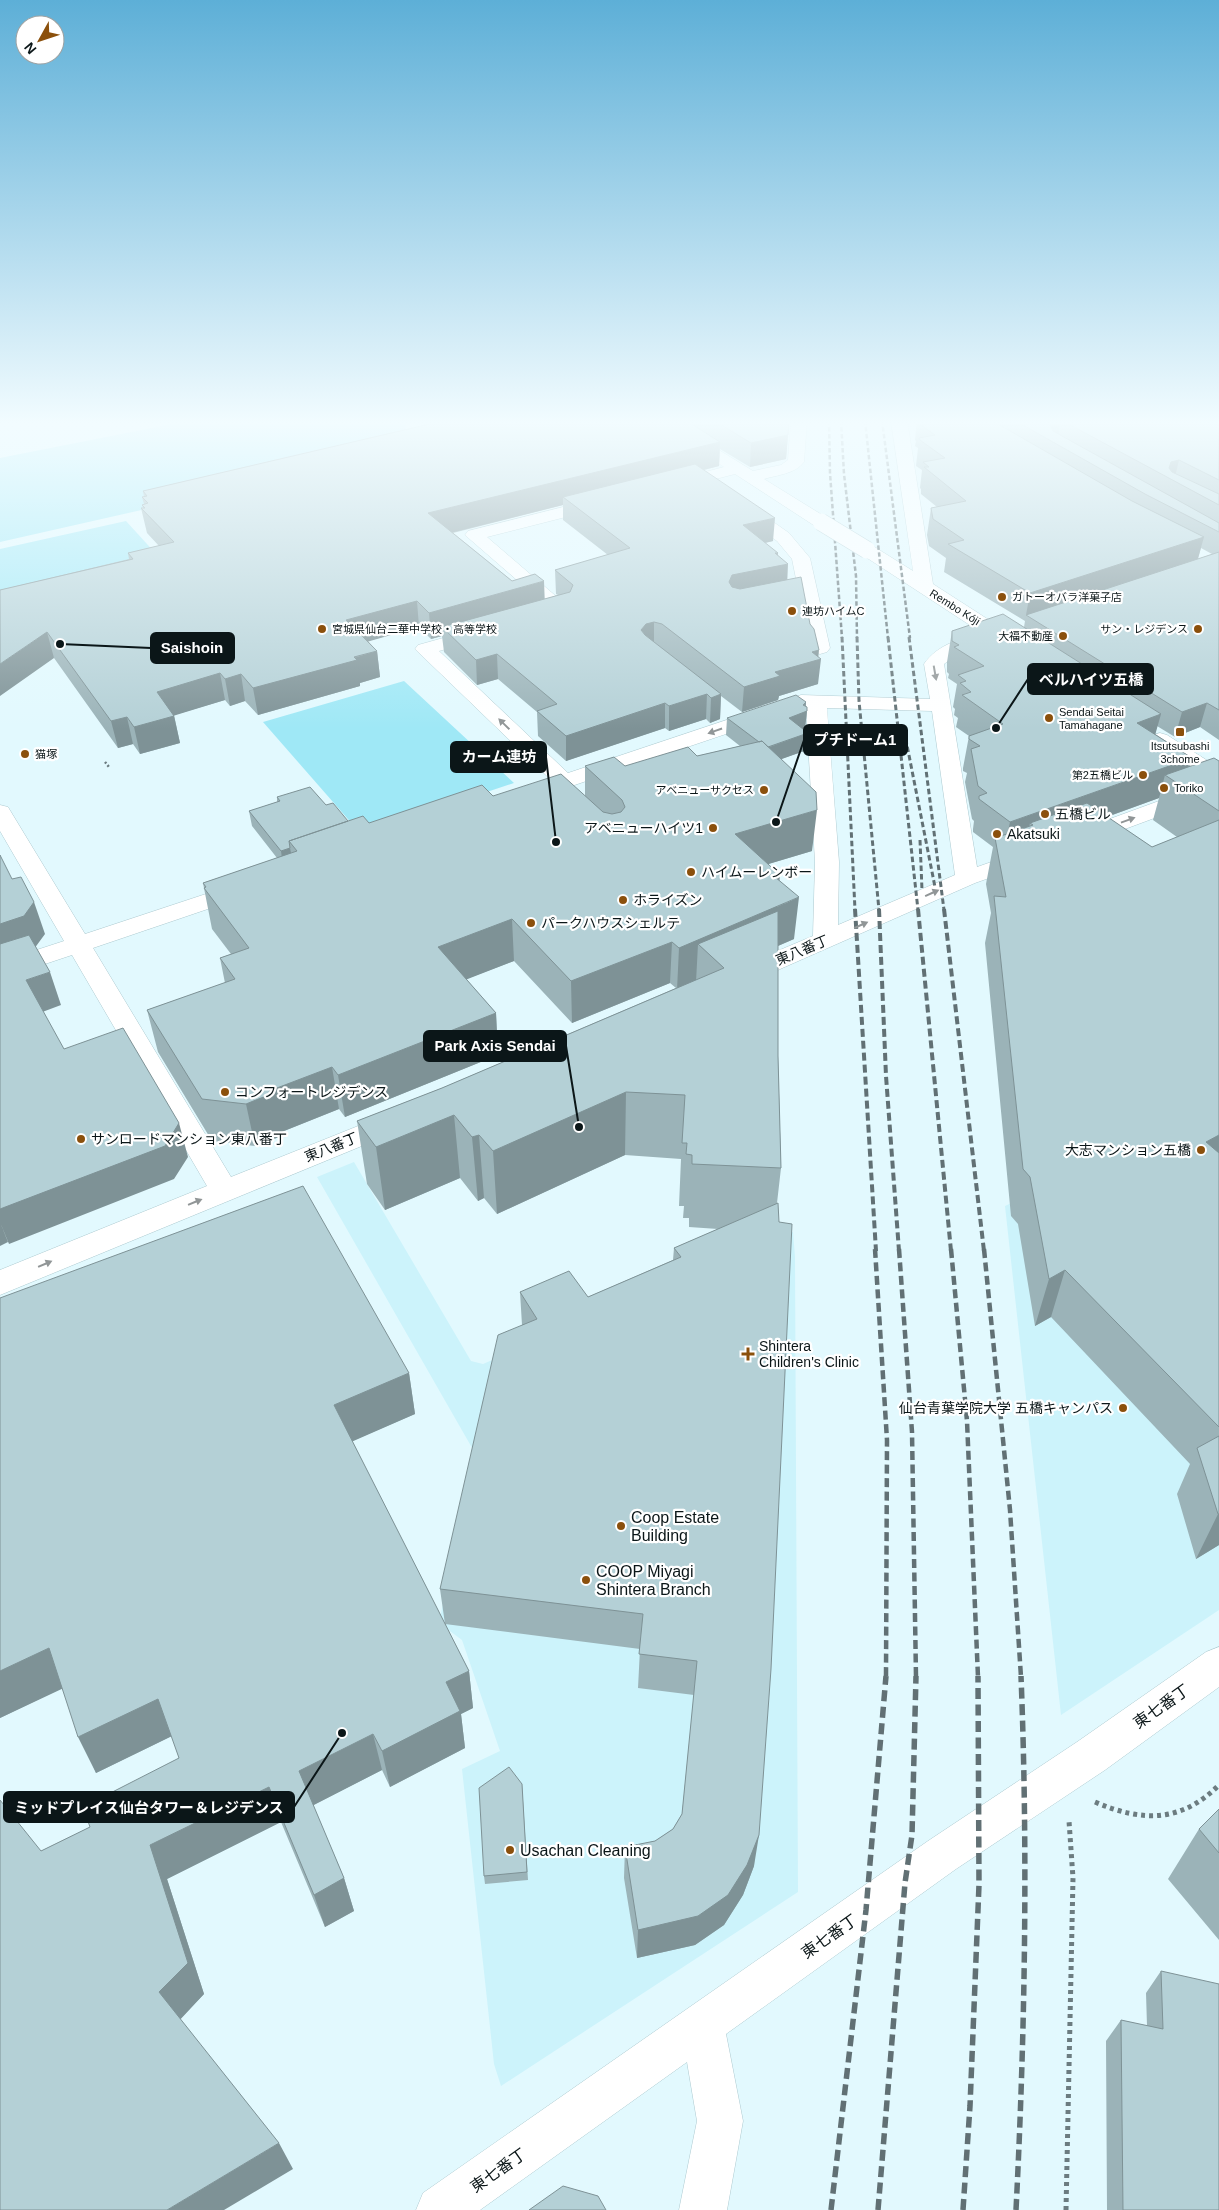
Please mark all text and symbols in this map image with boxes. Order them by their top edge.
north arrow [15,15,65,65]
text: N [21,39,39,57]
street label: Rembo Kóji [928,587,982,627]
marker: ガトーオバラ洋菓子店 [996,591,1008,603]
place label: ガトーオバラ洋菓子店 [1012,591,1122,603]
marker: 連坊ハイムC [786,605,798,617]
place label: 連坊ハイムC [802,605,865,617]
marker: 宮城県仙台二華中学校・高等学校 [316,623,328,635]
place label: 宮城県仙台二華中学校・高等学校 [332,623,497,635]
place label: サン・レジデンス [1100,623,1188,635]
marker: サン・レジデンス [1192,623,1204,635]
place label: 大福不動産 [998,630,1053,642]
marker: 大福不動産 [1057,630,1069,642]
callout: Saishoin [151,633,234,663]
text: Saishoin [161,639,223,656]
callout: ベルハイツ五橋 [1028,664,1153,694]
one-way arrow [932,666,940,682]
text: ベルハイツ五橋 [1039,671,1144,688]
place label: Sendai Seitai Tamahagane [1059,706,1124,731]
marker: Sendai Seitai Tamahagane [1043,712,1055,724]
one-way arrow [498,718,510,730]
callout: プチドーム1 [804,725,907,755]
marker: Itsutsubashi 3chome [1174,726,1186,738]
one-way arrow [707,727,722,735]
text: プチドーム1 [814,731,896,748]
place label: Itsutsubashi 3chome [1151,740,1209,765]
callout: カーム連坊 [451,742,546,772]
marker: 猫塚 [19,748,31,760]
place label: 猫塚 [35,748,57,760]
text: カーム連坊 [462,748,536,765]
place label: 第2五橋ビル [1072,769,1133,781]
marker: 第2五橋ビル [1137,769,1149,781]
marker: Toriko [1158,782,1170,794]
place label: Toriko [1174,782,1203,794]
place label: アベニューサクセス [655,784,754,796]
marker: アベニューサクセス [758,784,770,796]
place label: 五橋ビル [1055,806,1111,822]
marker: 五橋ビル [1039,808,1051,820]
one-way arrow [1121,816,1136,824]
place label: アベニューハイツ1 [584,820,703,836]
marker: アベニューハイツ1 [707,822,719,834]
place label: Akatsuki [1007,826,1060,842]
marker: Akatsuki [991,828,1003,840]
place label: ハイムーレンボー [701,864,812,880]
marker: ハイムーレンボー [685,866,697,878]
one-way arrow [925,889,939,897]
place label: ホライズン [633,892,703,908]
marker: ホライズン [617,894,629,906]
place label: パークハウスシェルテ [541,915,680,931]
marker: パークハウスシェルテ [525,917,537,929]
one-way arrow [854,920,868,928]
street label: 東八番丁 [773,932,831,968]
callout: Park Axis Sendai [424,1031,566,1061]
text: Park Axis Sendai [434,1037,556,1054]
place label: コンフォートレジデンス [235,1084,388,1100]
marker: コンフォートレジデンス [219,1086,231,1098]
street label: 東八番丁 [302,1129,360,1165]
place label: サンロードマンション東八番丁 [91,1131,287,1147]
marker: サンロードマンション東八番丁 [75,1133,87,1145]
place label: 大志マンション五橋 [1065,1142,1191,1158]
marker: 大志マンション五橋 [1195,1144,1207,1156]
one-way arrow [188,1197,202,1205]
one-way arrow [38,1260,52,1268]
place label: Shintera Children's Clinic [759,1338,859,1370]
marker: Shintera Children's Clinic [741,1347,755,1361]
place label: 仙台青葉学院大学 五橋キャンパス [899,1400,1113,1416]
marker: 仙台青葉学院大学 五橋キャンパス [1117,1402,1129,1414]
place label: Coop Estate Building [631,1509,719,1544]
marker: Coop Estate Building [615,1520,627,1532]
place label: COOP Miyagi Shintera Branch [596,1563,711,1598]
marker: COOP Miyagi Shintera Branch [580,1574,592,1586]
street label: 東七番丁 [1130,1681,1192,1732]
callout: ミッドプレイス仙台タワー＆レジデンス [4,1792,294,1822]
text: ミッドプレイス仙台タワー＆レジデンス [14,1799,284,1816]
place label: Usachan Cleaning [520,1842,651,1859]
marker: Usachan Cleaning [504,1844,516,1856]
street label: 東七番丁 [798,1911,860,1962]
street label: 東七番丁 [467,2145,529,2196]

